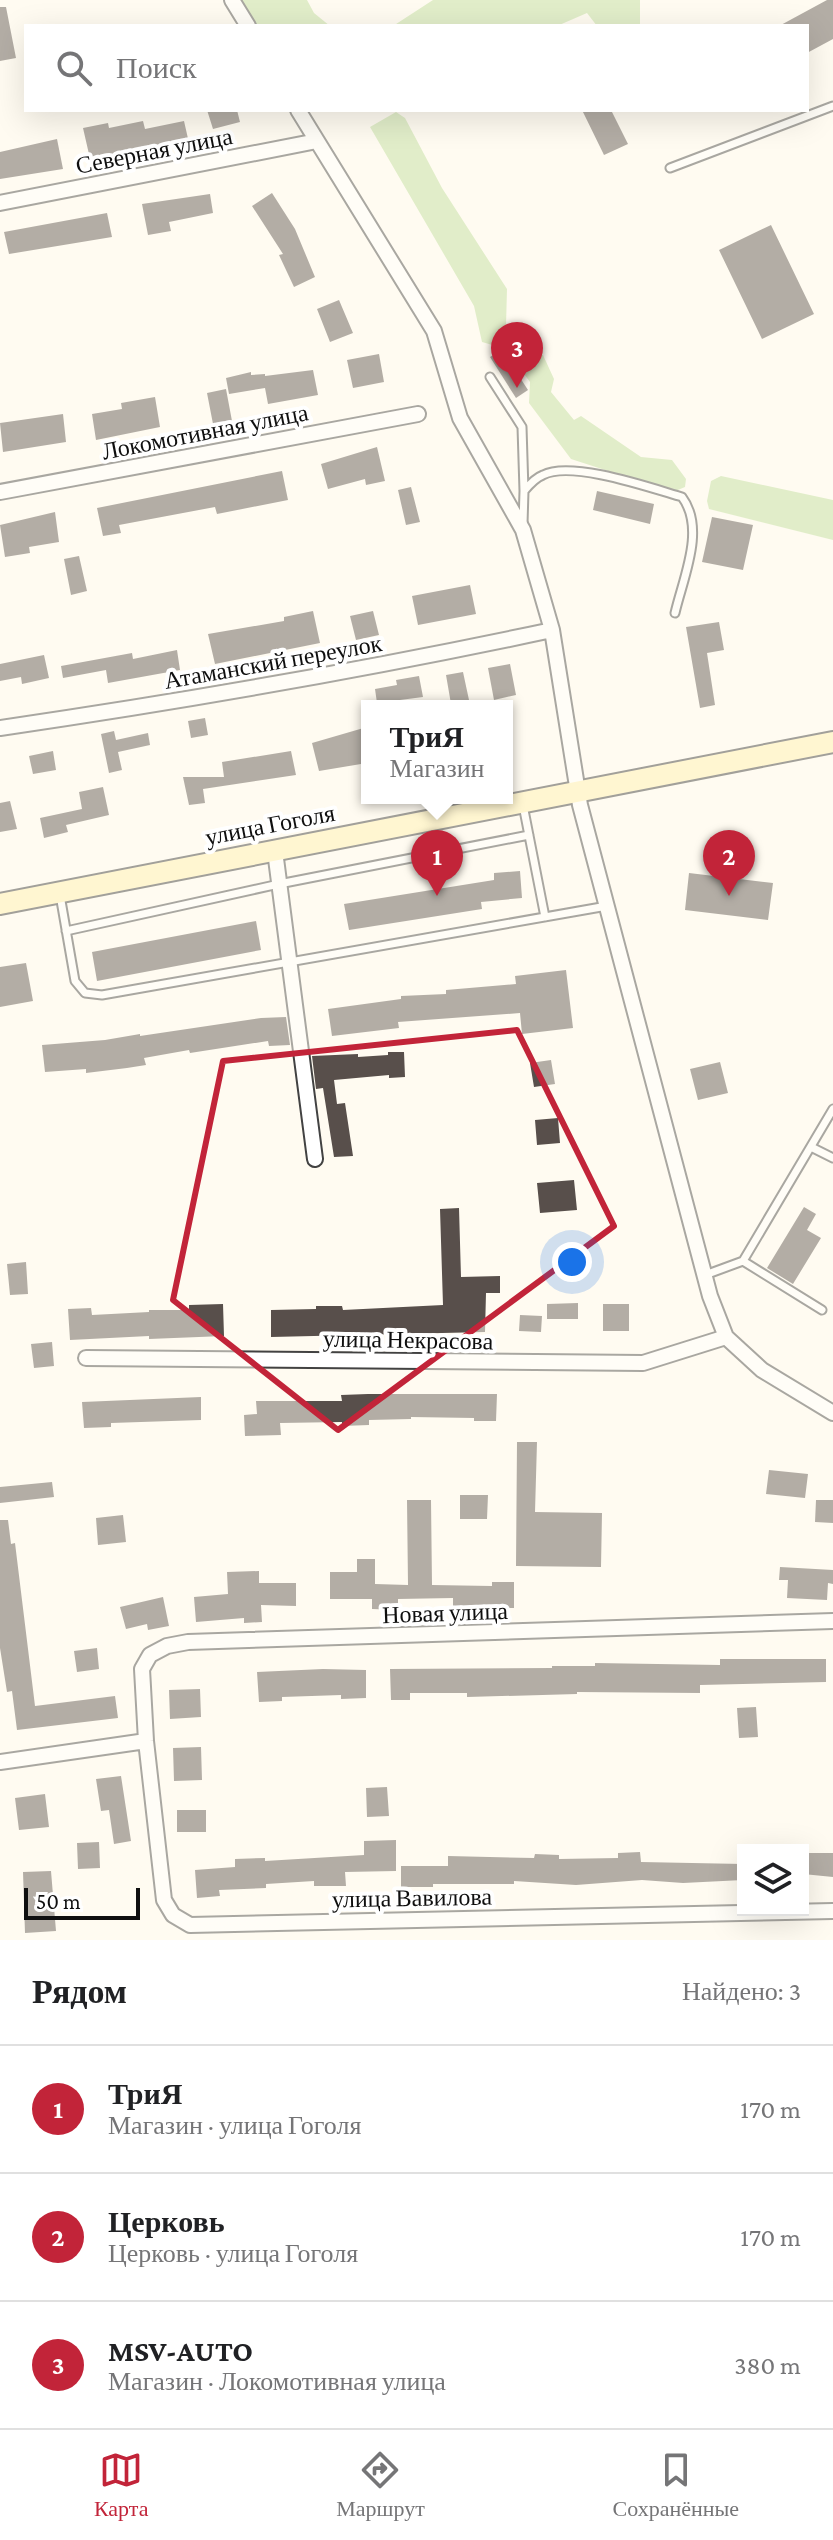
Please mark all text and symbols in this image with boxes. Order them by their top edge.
search box [24,24,809,112]
icon: search [52,46,96,90]
text: Поиск [116,51,197,84]
street label: Северная улица [73,122,235,179]
pin: 3 [491,322,543,388]
street label: Локомотивная улица [100,398,311,465]
street label: Атаманский переулок [162,629,384,694]
popup [361,700,513,804]
text: ТриЯ [390,720,464,753]
text: Магазин [390,754,484,783]
street label: улица Гоголя [203,799,337,850]
pin: 1 [411,830,463,896]
pin: 2 [703,830,755,896]
your location [552,1242,592,1282]
street label: улица Некрасова [323,1325,494,1354]
street label: Новая улица [382,1597,509,1628]
map controls [737,1844,809,1916]
button: layers [737,1844,809,1916]
street label: улица Вавилова [332,1883,493,1912]
scale bar [24,1884,140,1920]
text: 50 m [36,1889,81,1914]
text: Рядом [32,1973,127,2010]
text: Найдено: 3 [682,1977,801,2006]
text: ТриЯ [108,2077,183,2110]
text: 1 [53,2095,63,2124]
text: 170 m [740,2095,801,2124]
text: Магазин · улица Гоголя [108,2111,361,2140]
text: Церковь [108,2205,225,2238]
text: 2 [51,2223,65,2252]
text: 170 m [740,2223,801,2252]
text: Церковь · улица Гоголя [108,2239,358,2268]
text: MSV-AUTO [108,2334,253,2367]
text: 3 [52,2351,64,2380]
text: 380 m [734,2351,801,2380]
text: Магазин · Локомотивная улица [108,2367,446,2396]
tab: Карта [94,2448,148,2522]
tab: Маршрут [336,2448,425,2522]
tab: Сохранённые [613,2448,739,2522]

